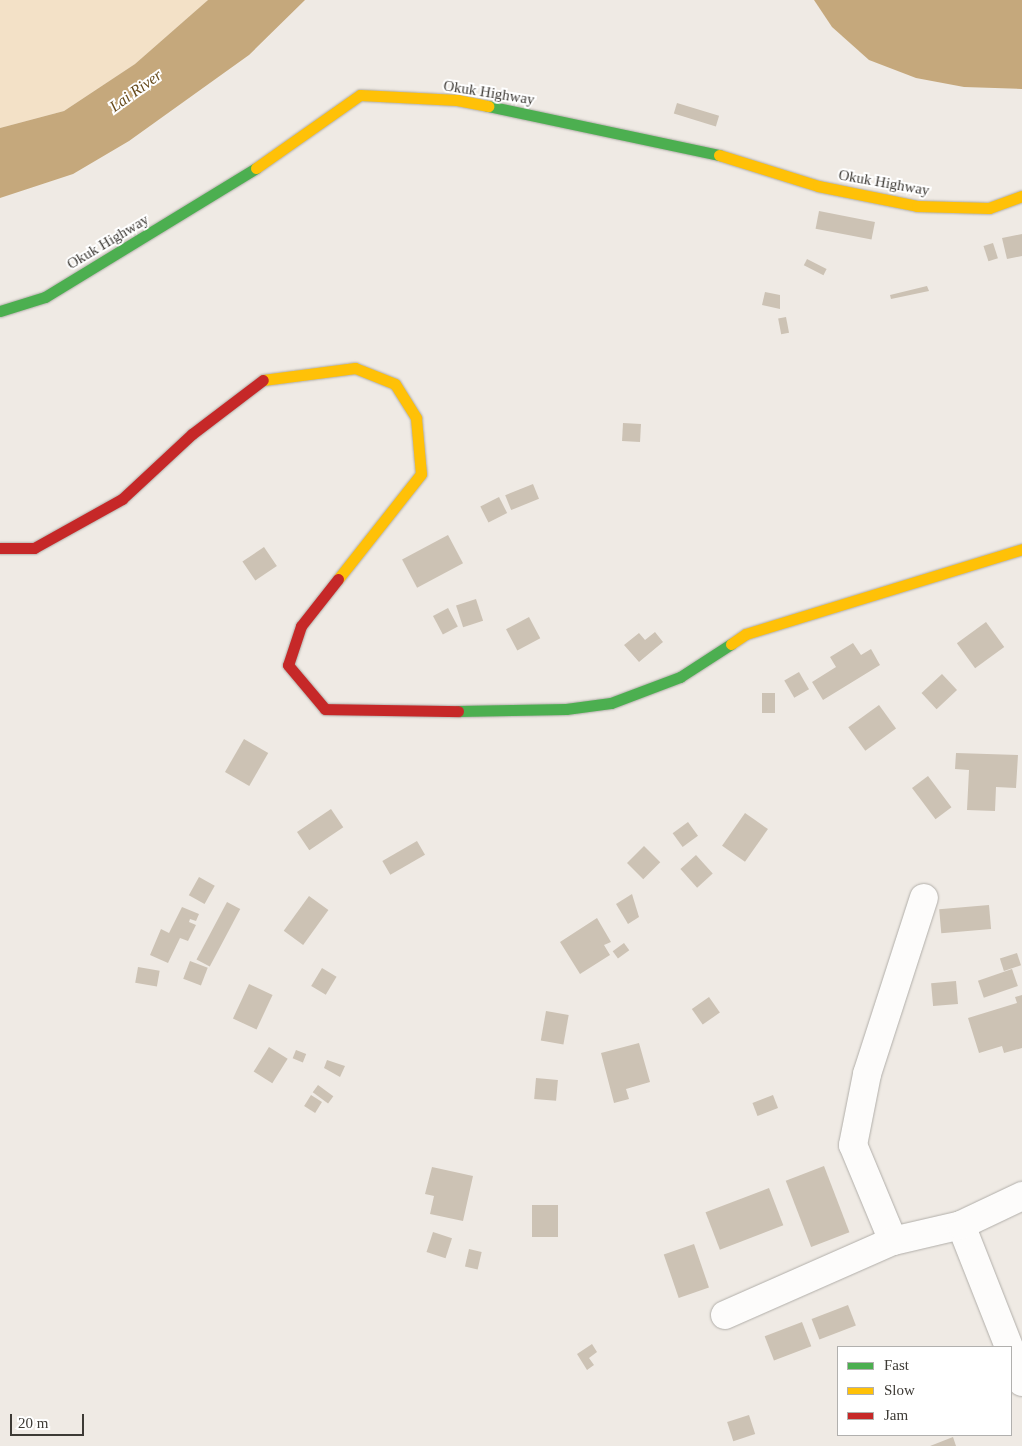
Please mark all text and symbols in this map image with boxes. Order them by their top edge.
water label: Lai River [106,66,166,116]
street label: Okuk Highway [442,77,536,109]
street label: Okuk Highway [837,166,931,200]
street label: Okuk Highway [64,211,152,273]
legend [837,1346,1012,1436]
text: Fast [884,1357,909,1373]
text: Slow [884,1382,915,1398]
scale bar [12,1404,86,1436]
text: Jam [884,1407,908,1423]
text: 20 m [18,1415,48,1431]

